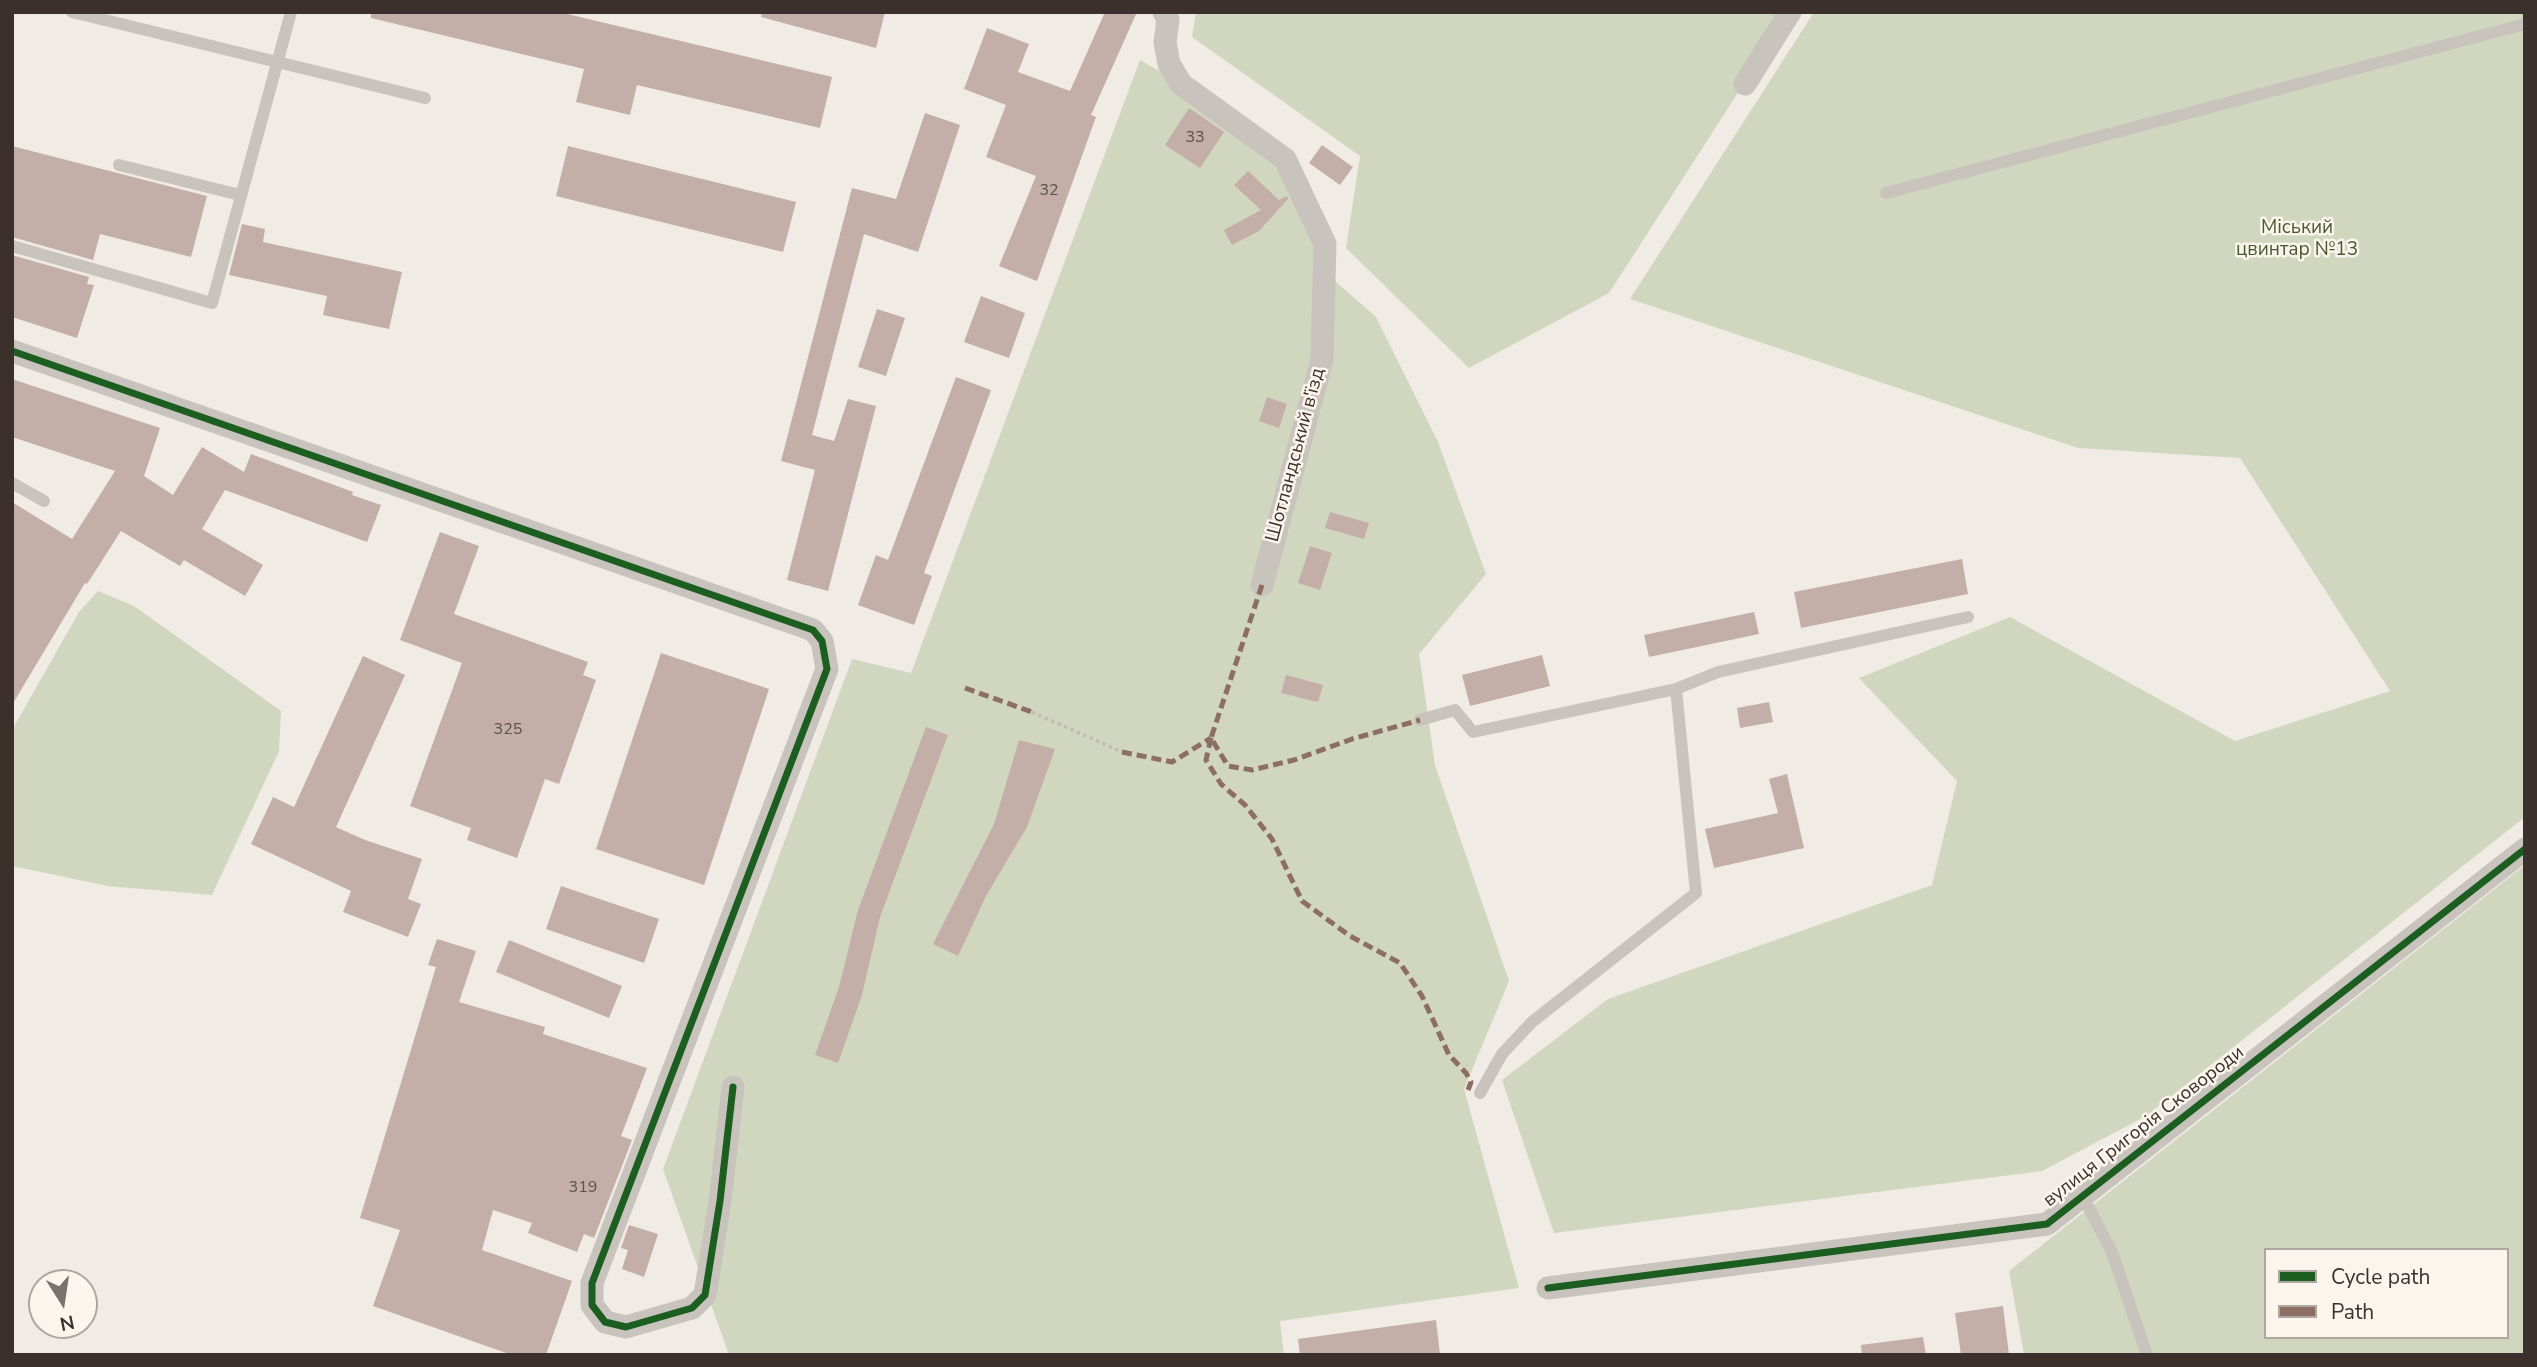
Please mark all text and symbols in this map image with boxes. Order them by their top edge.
house number: 33 [1185,128,1205,148]
house number: 32 [1039,181,1059,201]
park label: Міський цвинтар №13 [2236,217,2358,261]
street label: Шотландський в'їзд [1262,366,1330,544]
house number: 325 [494,720,522,740]
street label: вулиця Григорія Сковороди [2039,1042,2249,1212]
house number: 319 [569,1178,597,1198]
legend [2264,1248,2509,1339]
text: Cycle path [2331,1263,2430,1291]
north arrow [28,1269,98,1339]
text: Path [2331,1298,2374,1326]
text: N [57,1308,77,1337]

